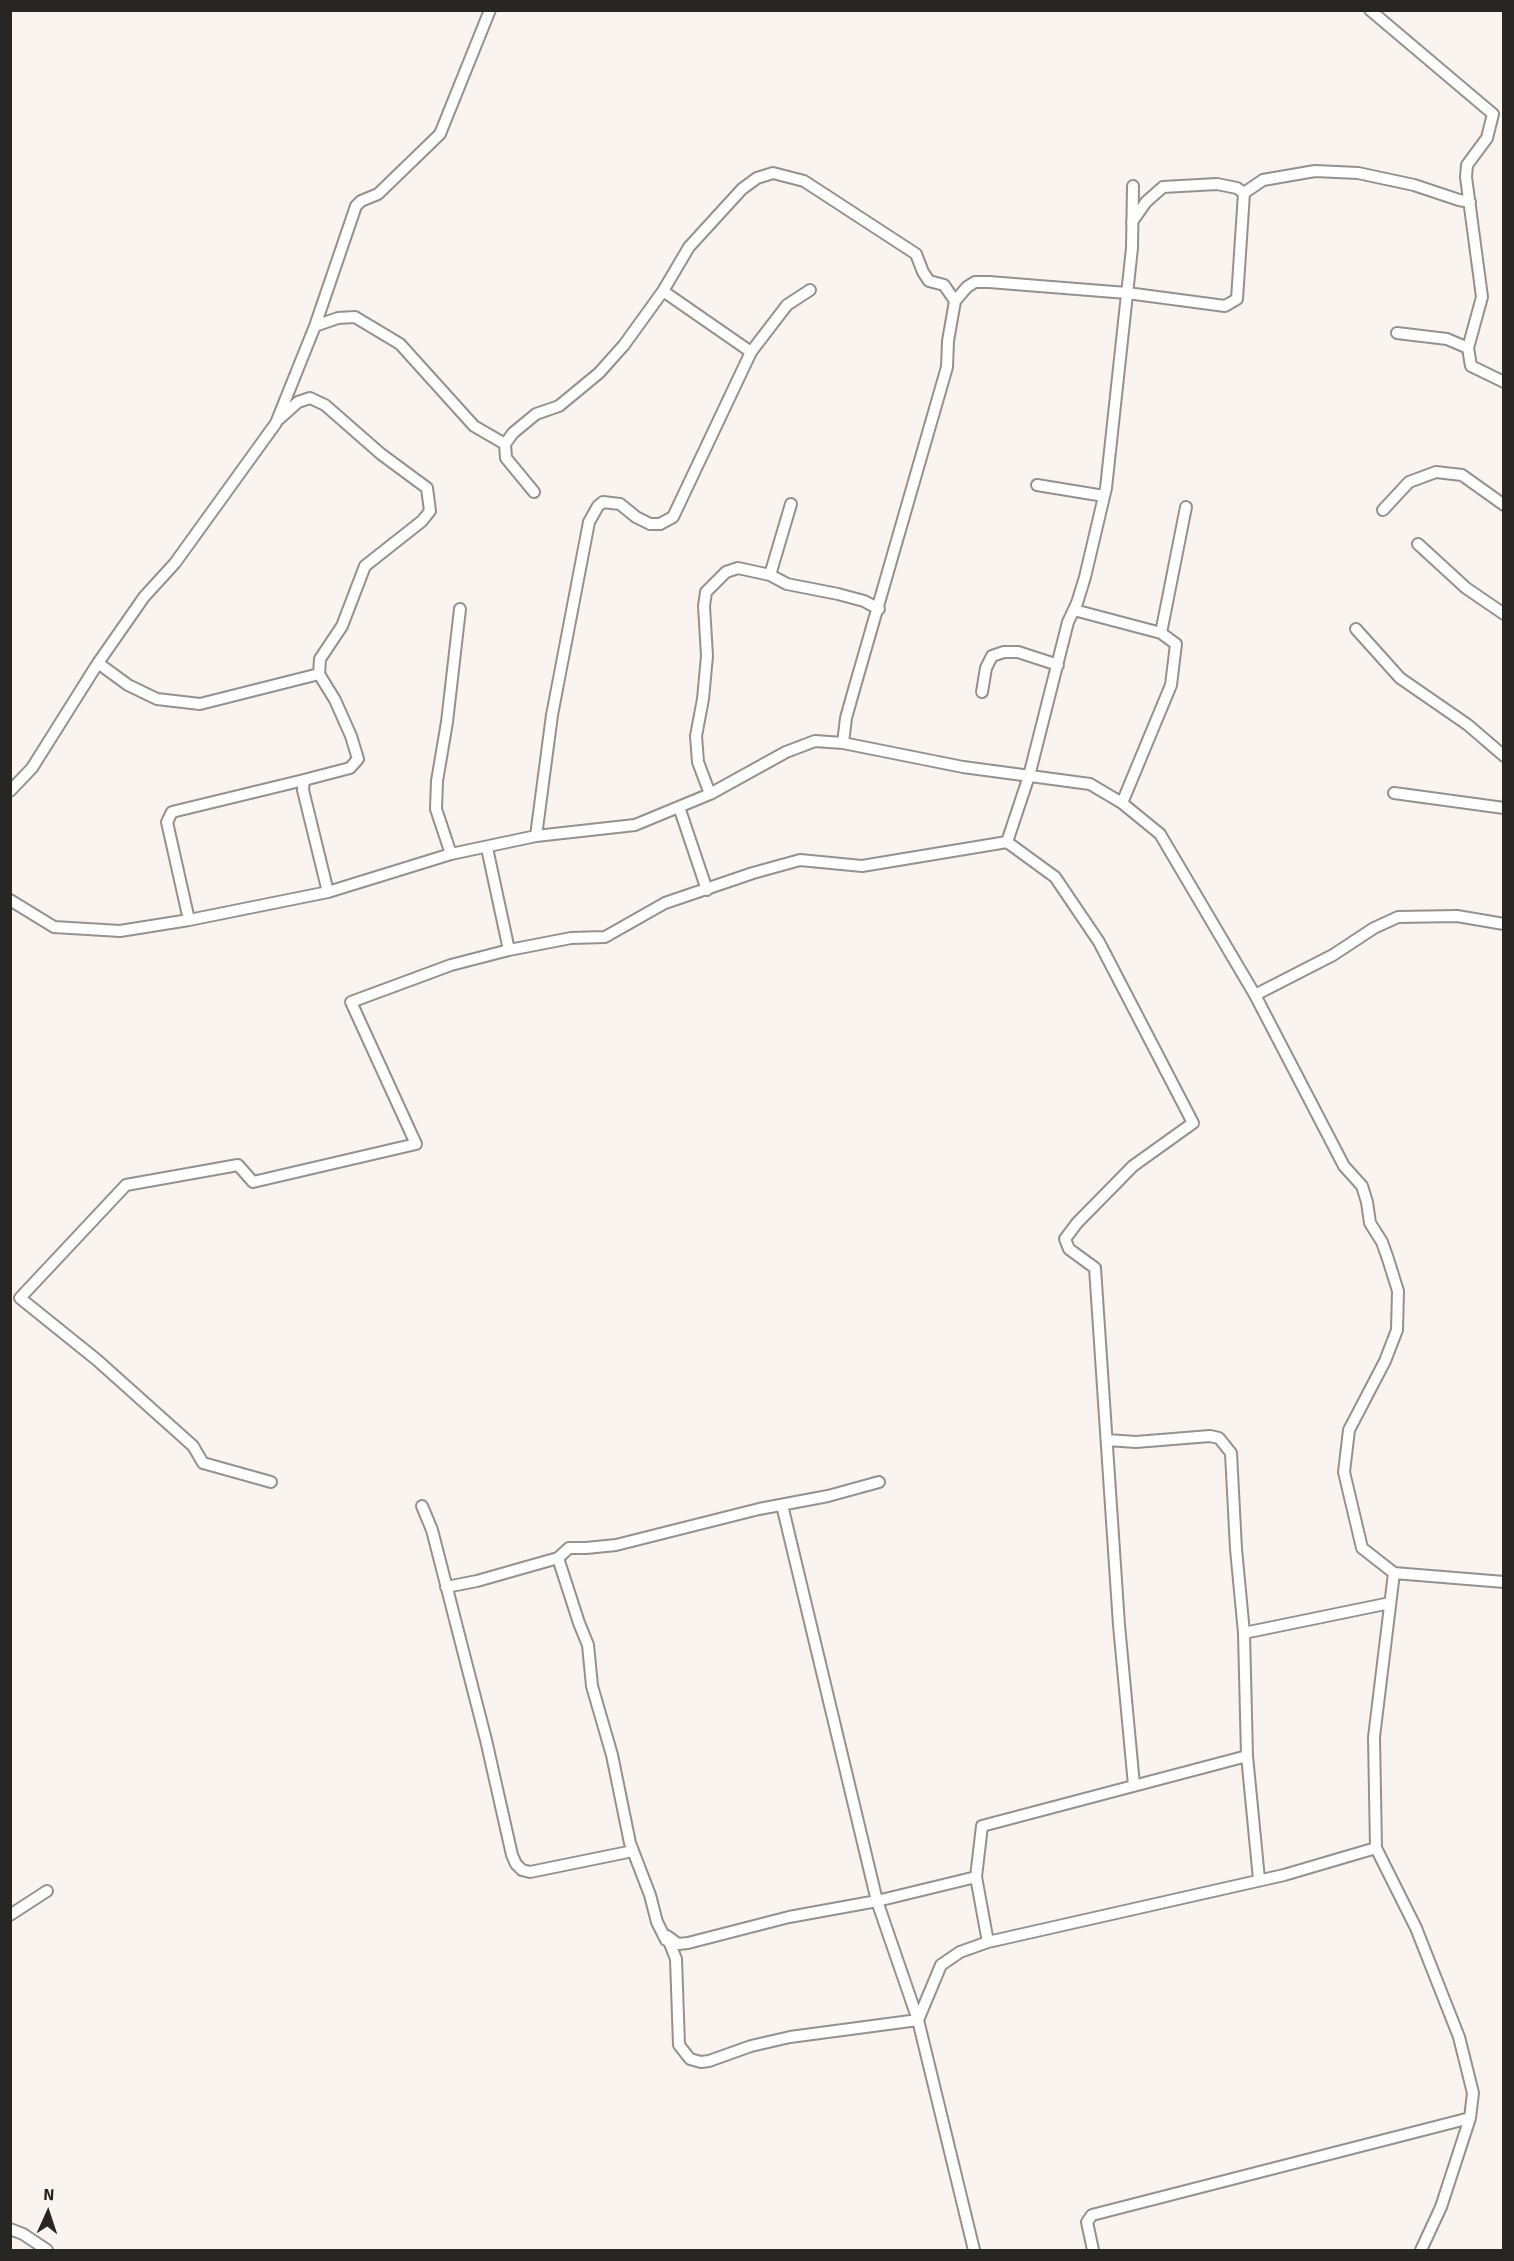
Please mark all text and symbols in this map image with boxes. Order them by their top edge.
north arrow [18,2183,78,2243]
text: N [43,2185,55,2205]

